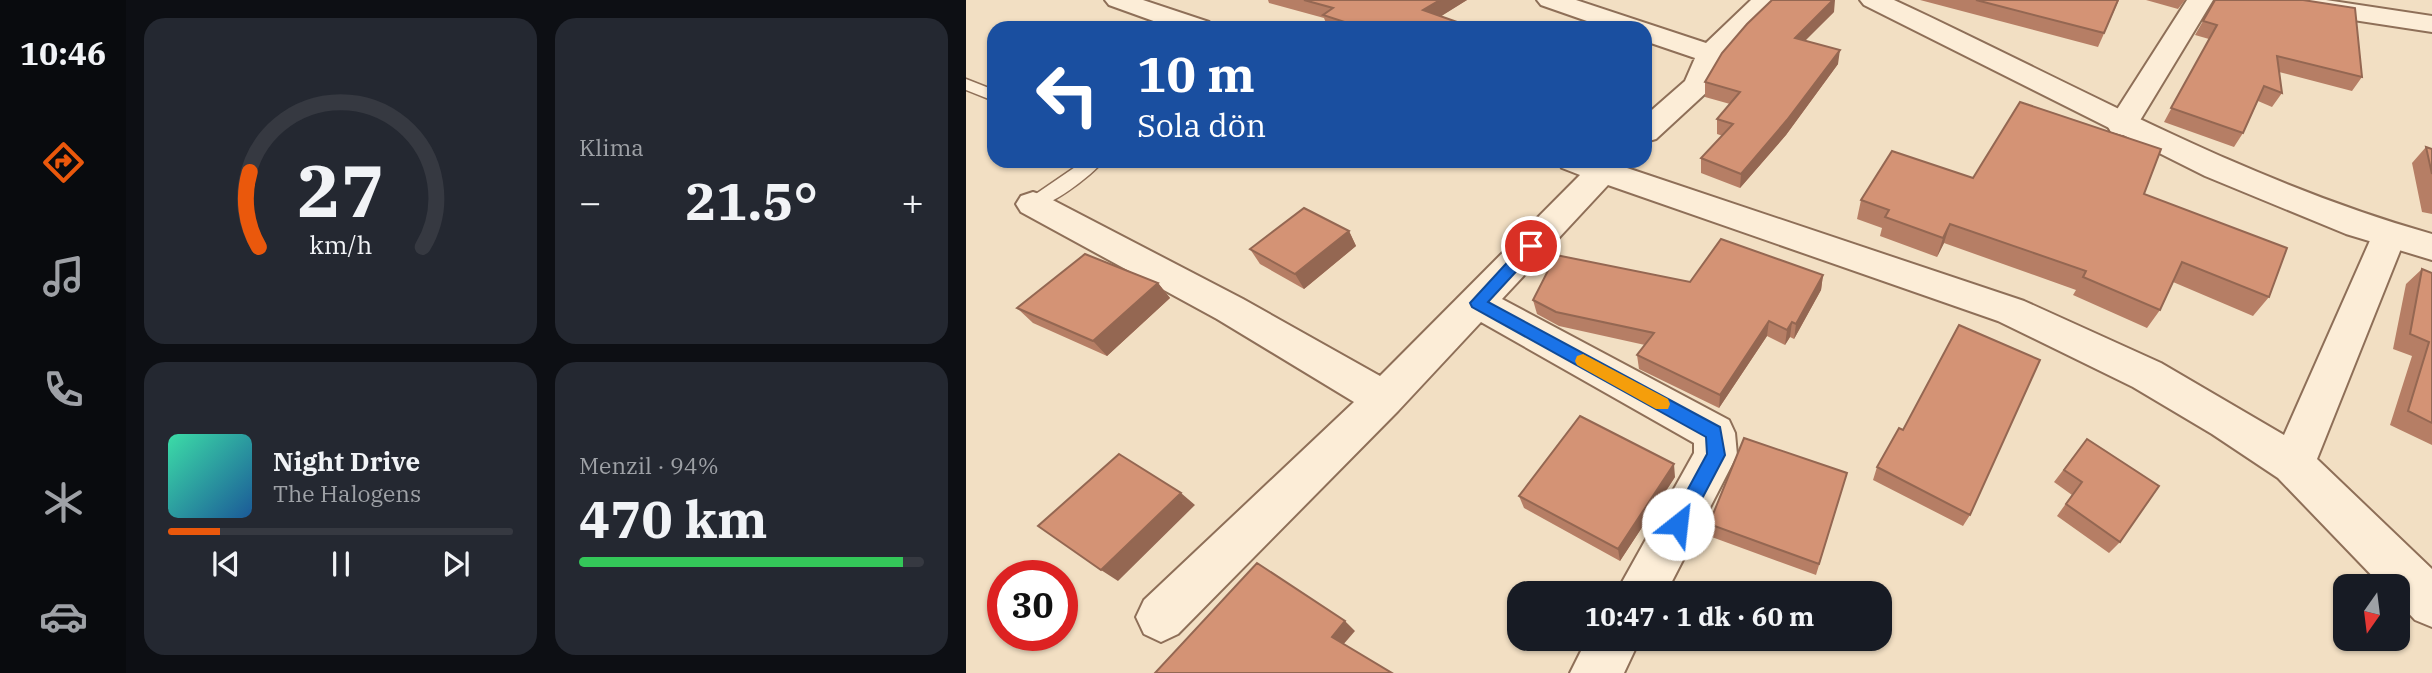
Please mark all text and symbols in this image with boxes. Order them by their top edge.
text: 10:46 [20,32,106,74]
text: 10 m [1137,42,1255,105]
icon: left [1022,49,1113,140]
text: Sola dön [1137,104,1266,146]
text: Klima [579,132,644,162]
icon: directions [39,138,88,187]
text: 27 [297,142,384,237]
text: 21.5° [685,167,818,234]
text: − [579,177,602,226]
text: + [901,177,924,226]
pin [1501,216,1561,276]
icon: arrive [1512,227,1550,265]
text: km/h [309,228,372,261]
icon: music [39,252,88,301]
icon: phone [39,365,88,414]
text: Night Drive [273,444,420,478]
text: Menzil · 94% [579,450,719,480]
icon: climate [39,478,88,527]
text: The Halogens [273,478,421,508]
text: 470 km [579,485,768,552]
position arrow [1641,487,1715,561]
icon: previous [207,545,245,583]
icon: pause [322,545,360,583]
icon: next [437,545,475,583]
speed limit sign: 30 [987,560,1078,651]
north arrow [2333,574,2410,651]
map controls [2333,574,2410,651]
icon: car [39,592,88,641]
text: 10:47 · 1 dk · 60 m [1585,599,1814,633]

